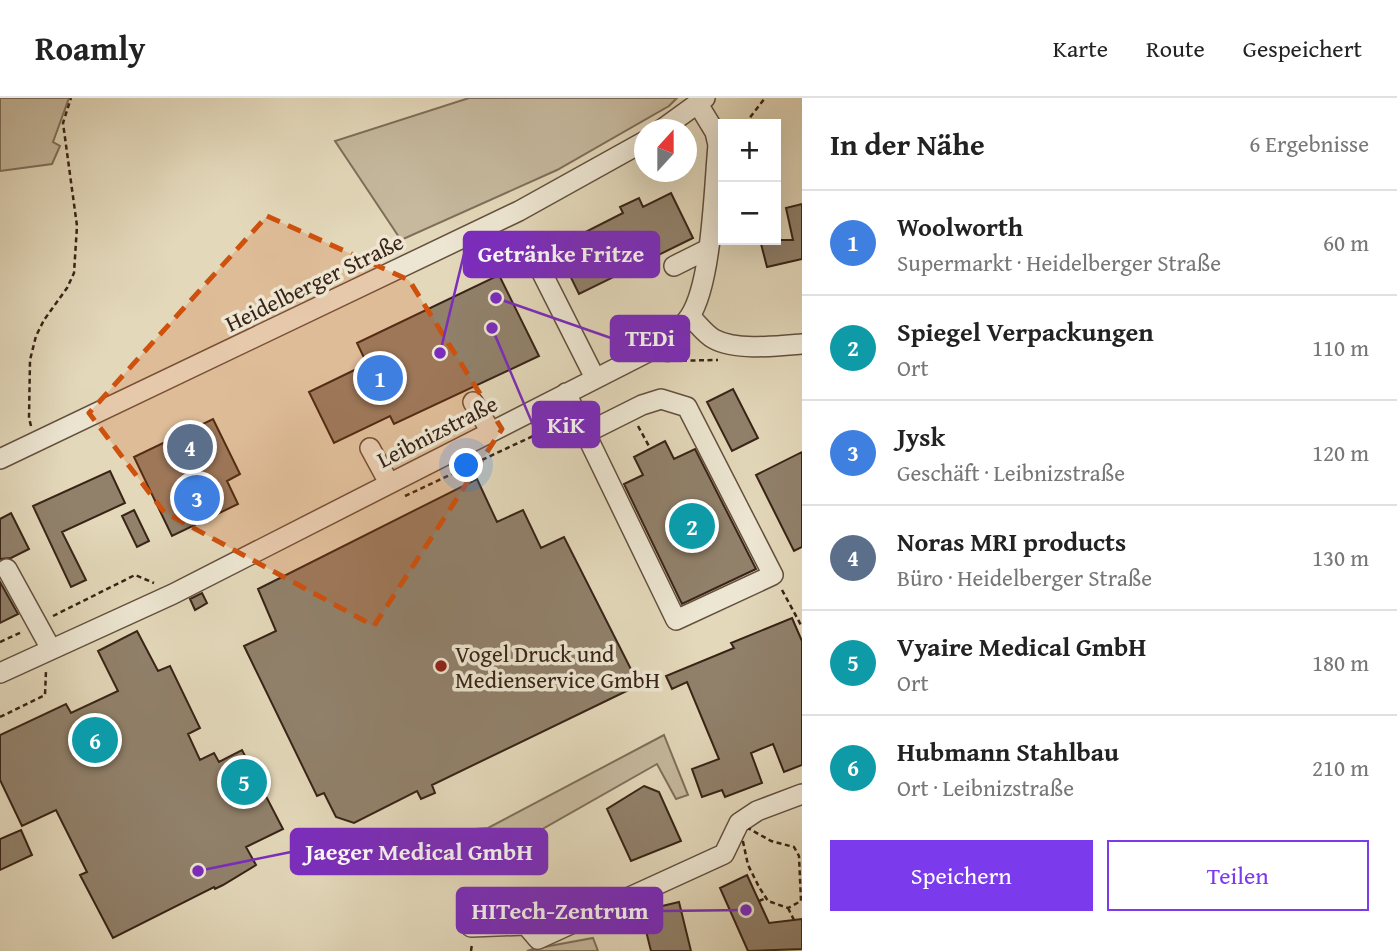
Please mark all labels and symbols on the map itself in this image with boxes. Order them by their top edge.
north arrow [634,119,697,182]
street label: Heidelberger Straße [219,224,409,340]
callout: Getränke Fritze [464,232,659,277]
text: Getränke Fritze [478,236,644,271]
callout: TEDi [611,316,689,361]
text: TEDi [625,320,675,355]
pin: 1 [357,352,403,404]
street label: Leibnizstraße [371,386,503,476]
callout: KiK [533,402,599,447]
text: KiK [547,407,586,442]
pin: 4 [167,421,213,473]
your location [449,448,483,482]
pin: 3 [174,472,220,524]
pin: 2 [669,500,715,552]
place label: Vogel Druck und Medienservice GmbH [455,637,660,696]
marker: Vogel Druck und Medienservice GmbH [433,658,449,674]
pin: 6 [72,714,118,766]
pin: 5 [221,756,267,808]
callout: Jaeger Medical GmbH [291,829,547,874]
text: Jaeger Medical GmbH [301,834,533,869]
callout: HITech-Zentrum [457,888,662,933]
text: HITech-Zentrum [472,893,649,928]

